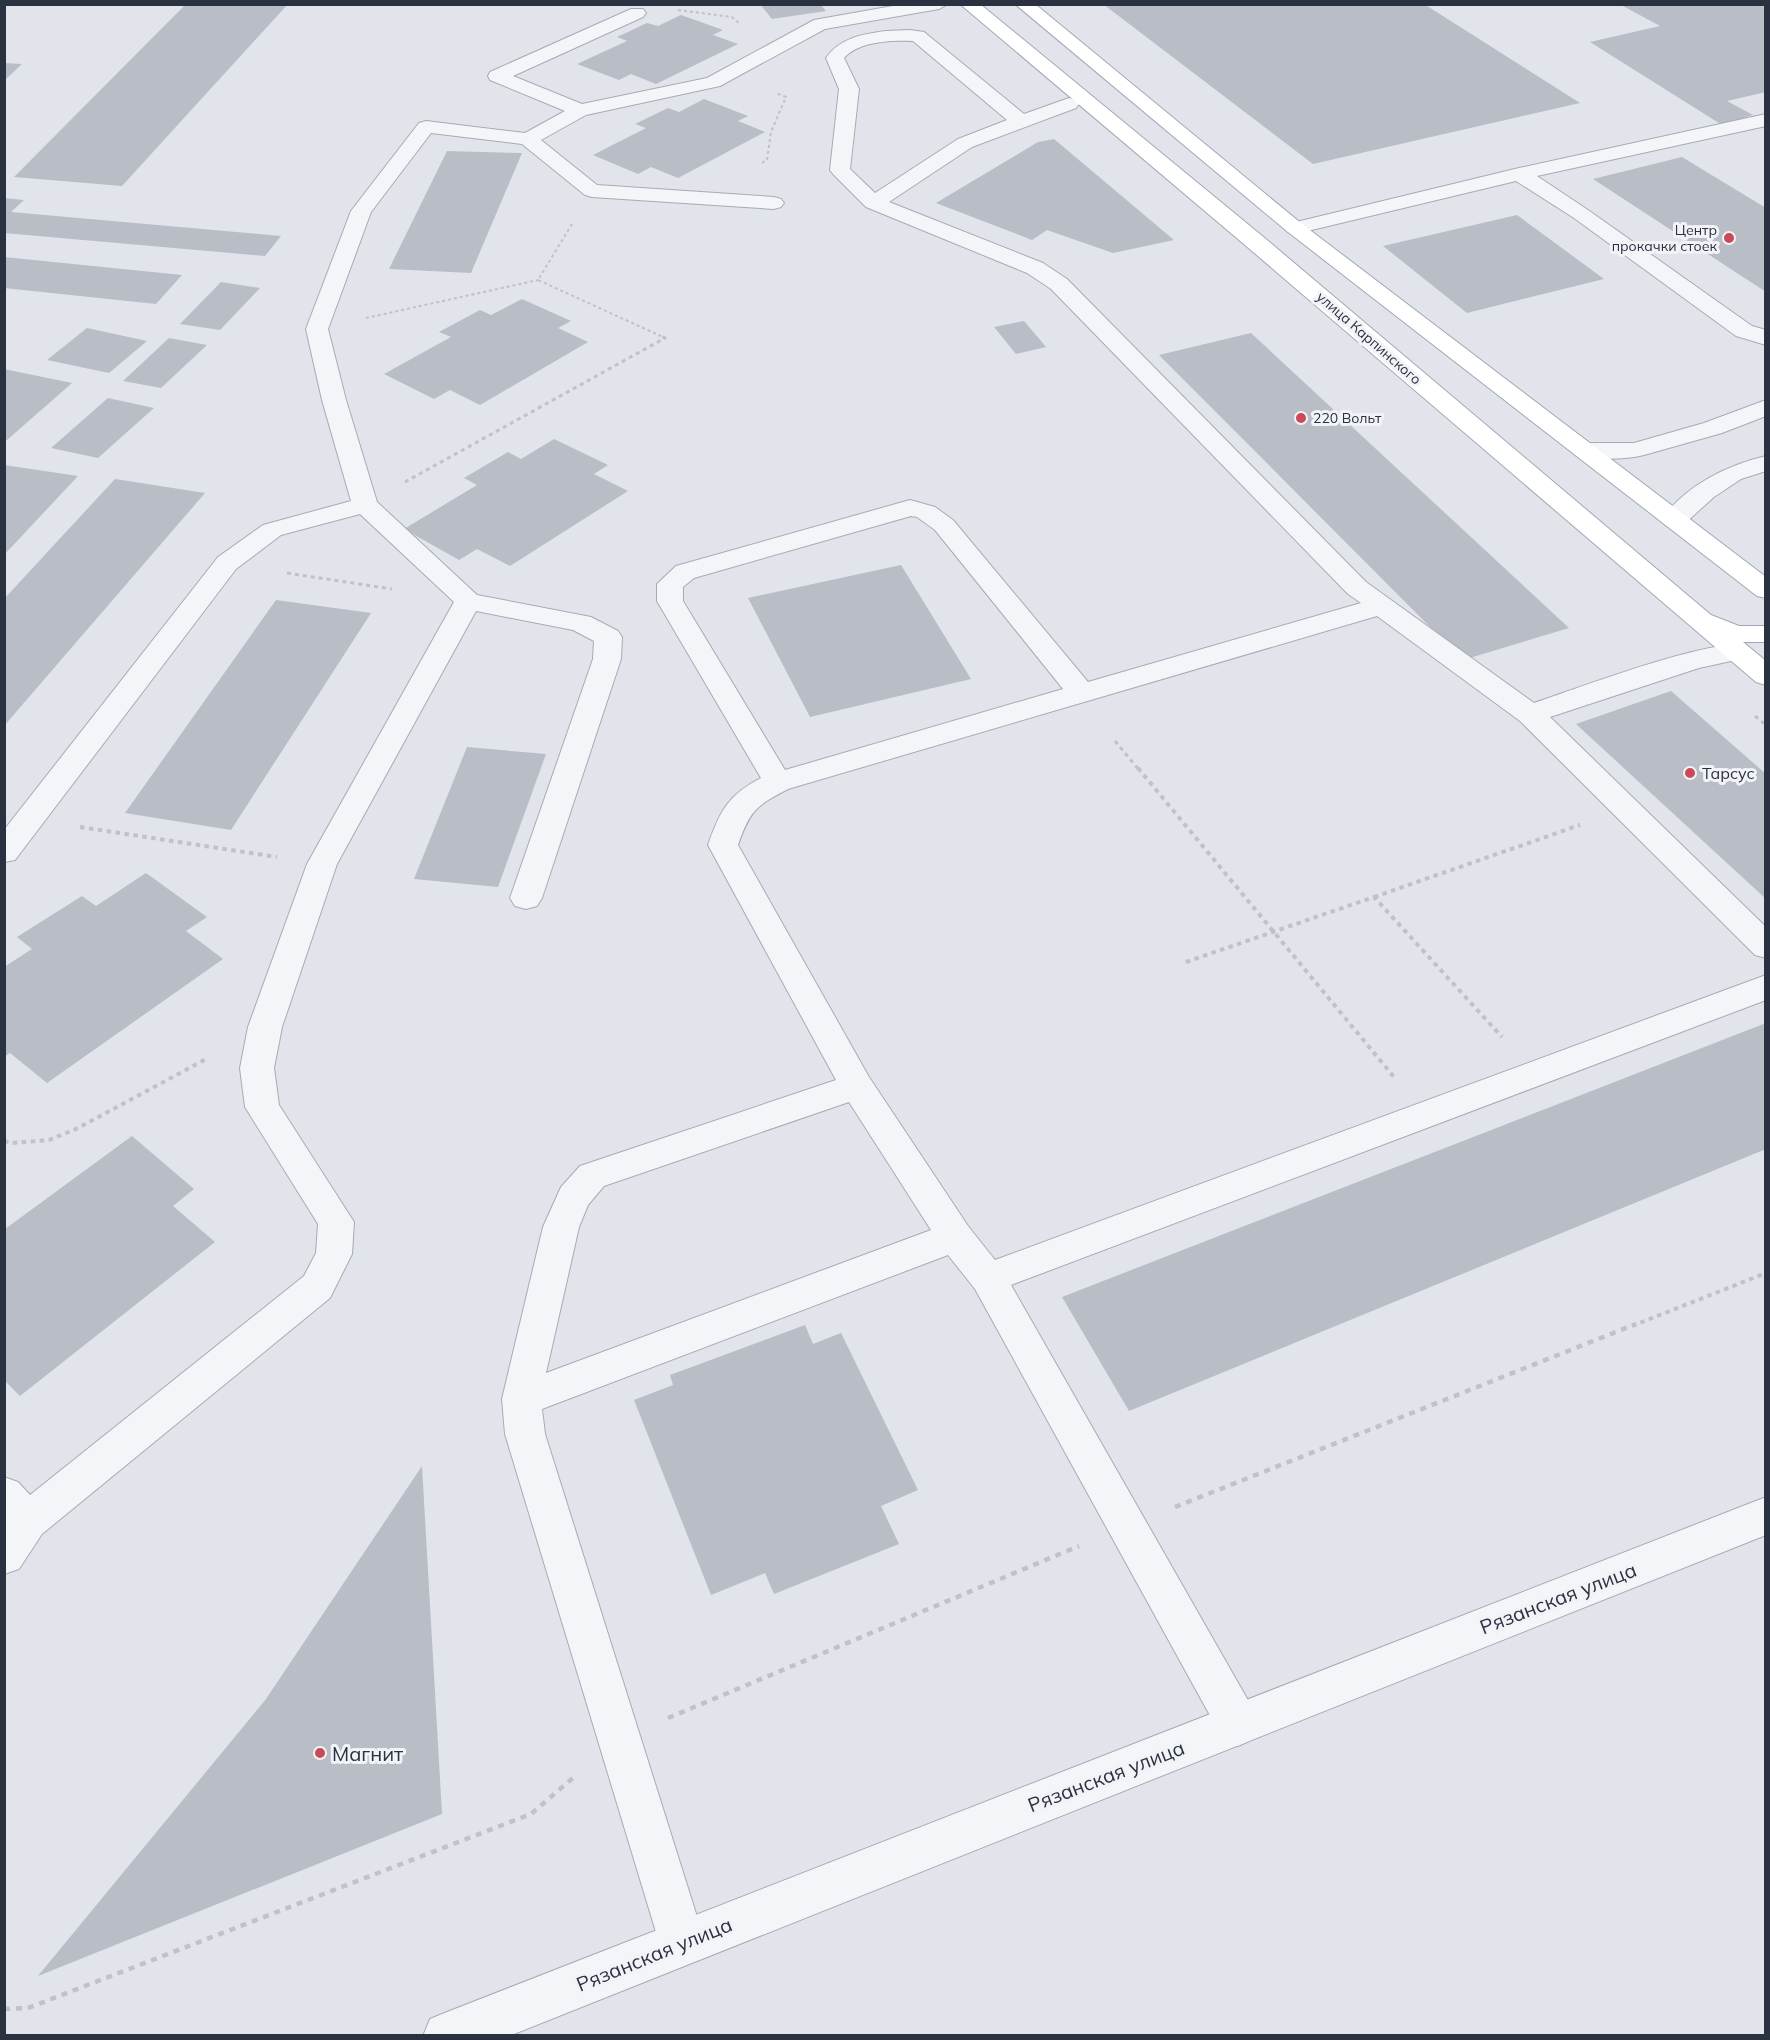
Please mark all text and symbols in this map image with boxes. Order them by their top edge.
place label: Центр прокачки стоек [1612,221,1717,255]
marker: Центр прокачки стоек [1722,231,1736,245]
street label: улица Карпинского [1313,288,1425,388]
place label: 220 Вольт [1313,409,1382,427]
marker: 220 Вольт [1294,411,1308,425]
place label: Тарсус [1702,763,1755,783]
marker: Тарсус [1683,766,1697,780]
street label: Рязанская улица [1476,1557,1640,1639]
street label: Рязанская улица [1024,1735,1188,1817]
place label: Магнит [332,1741,404,1766]
marker: Магнит [313,1746,327,1760]
street label: Рязанская улица [572,1911,736,1997]

